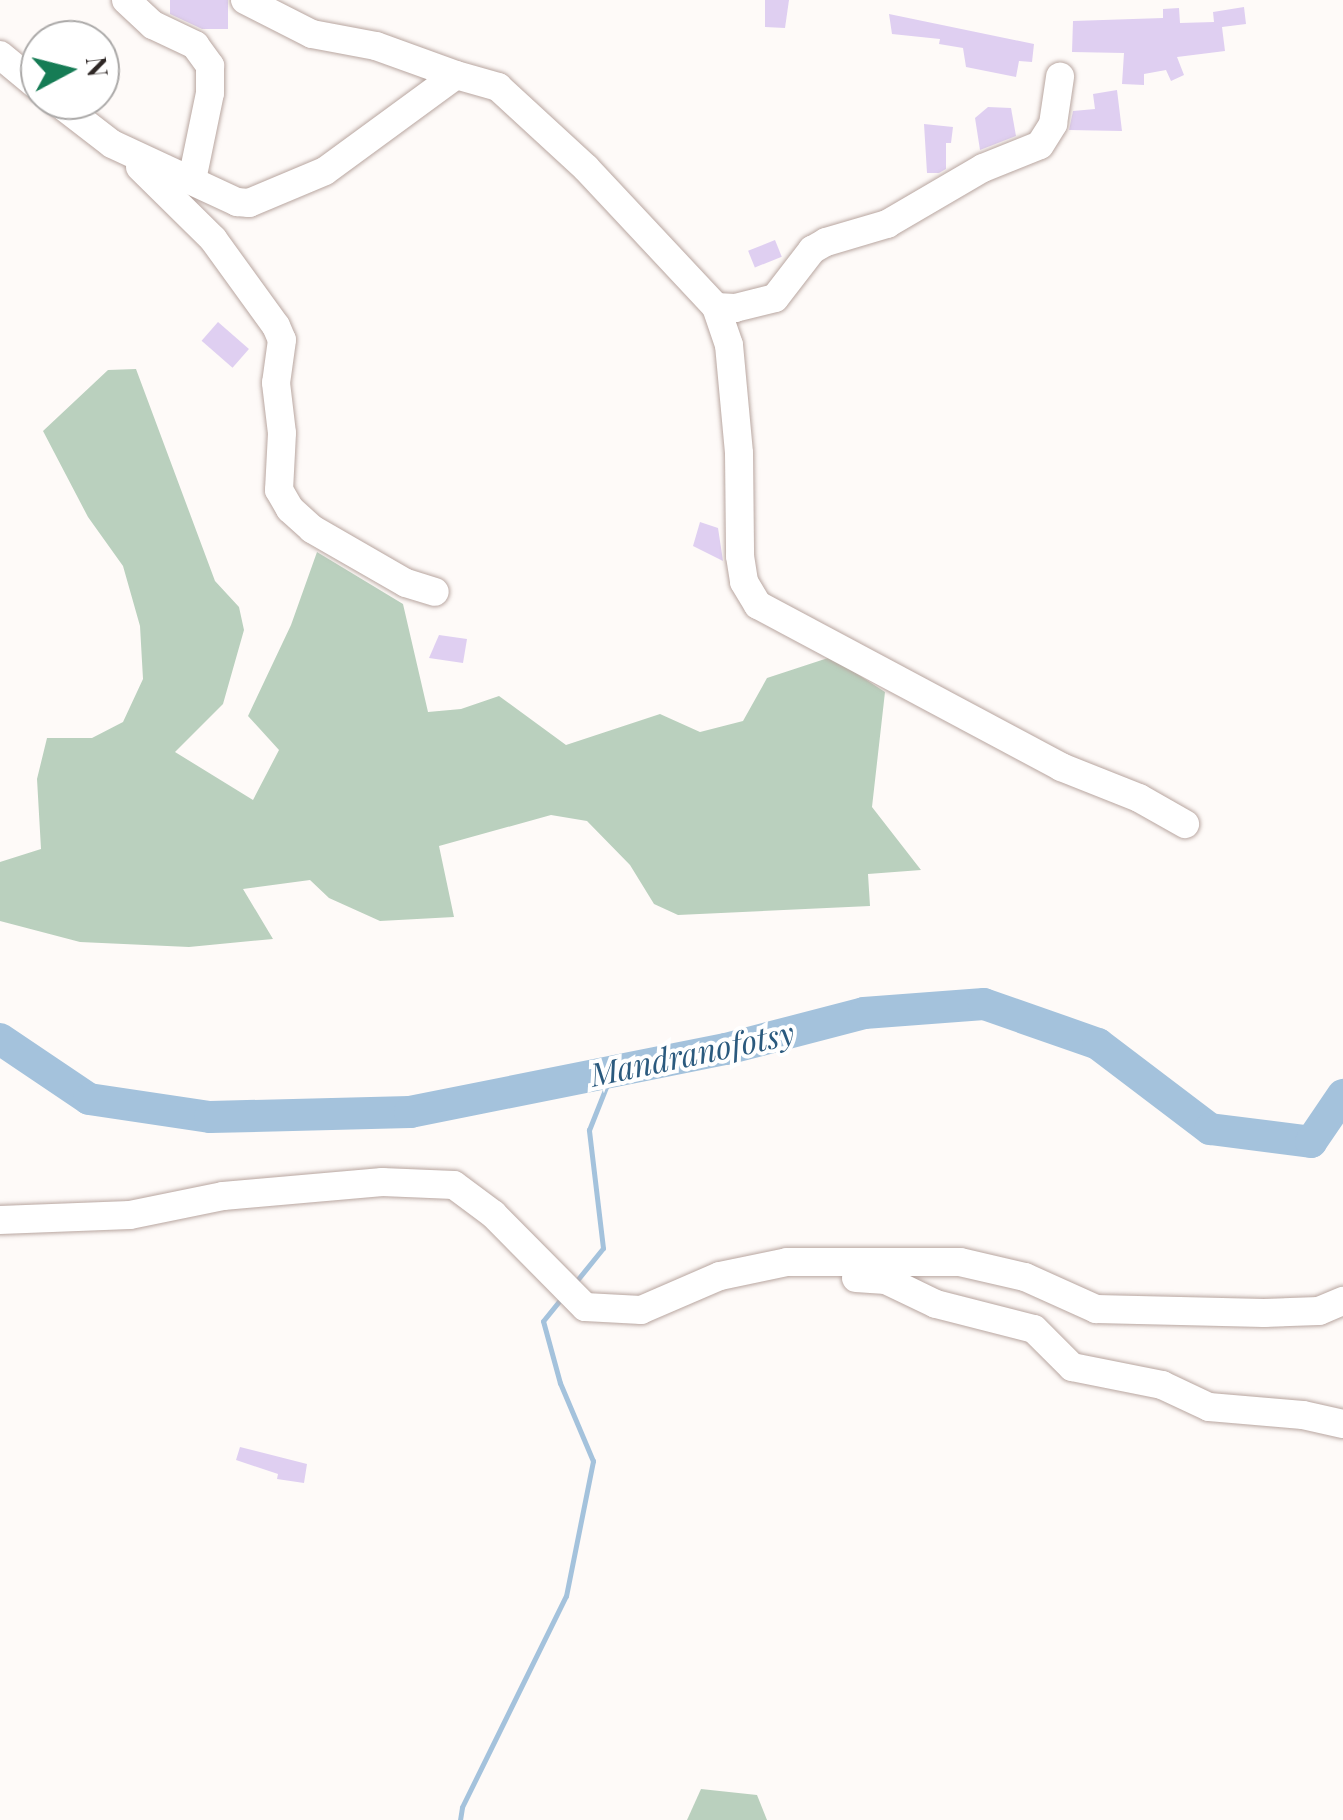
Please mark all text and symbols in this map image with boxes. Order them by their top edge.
north arrow [20,20,120,120]
text: N [79,54,118,79]
water label: Mandranofotsy [586,1013,798,1093]

